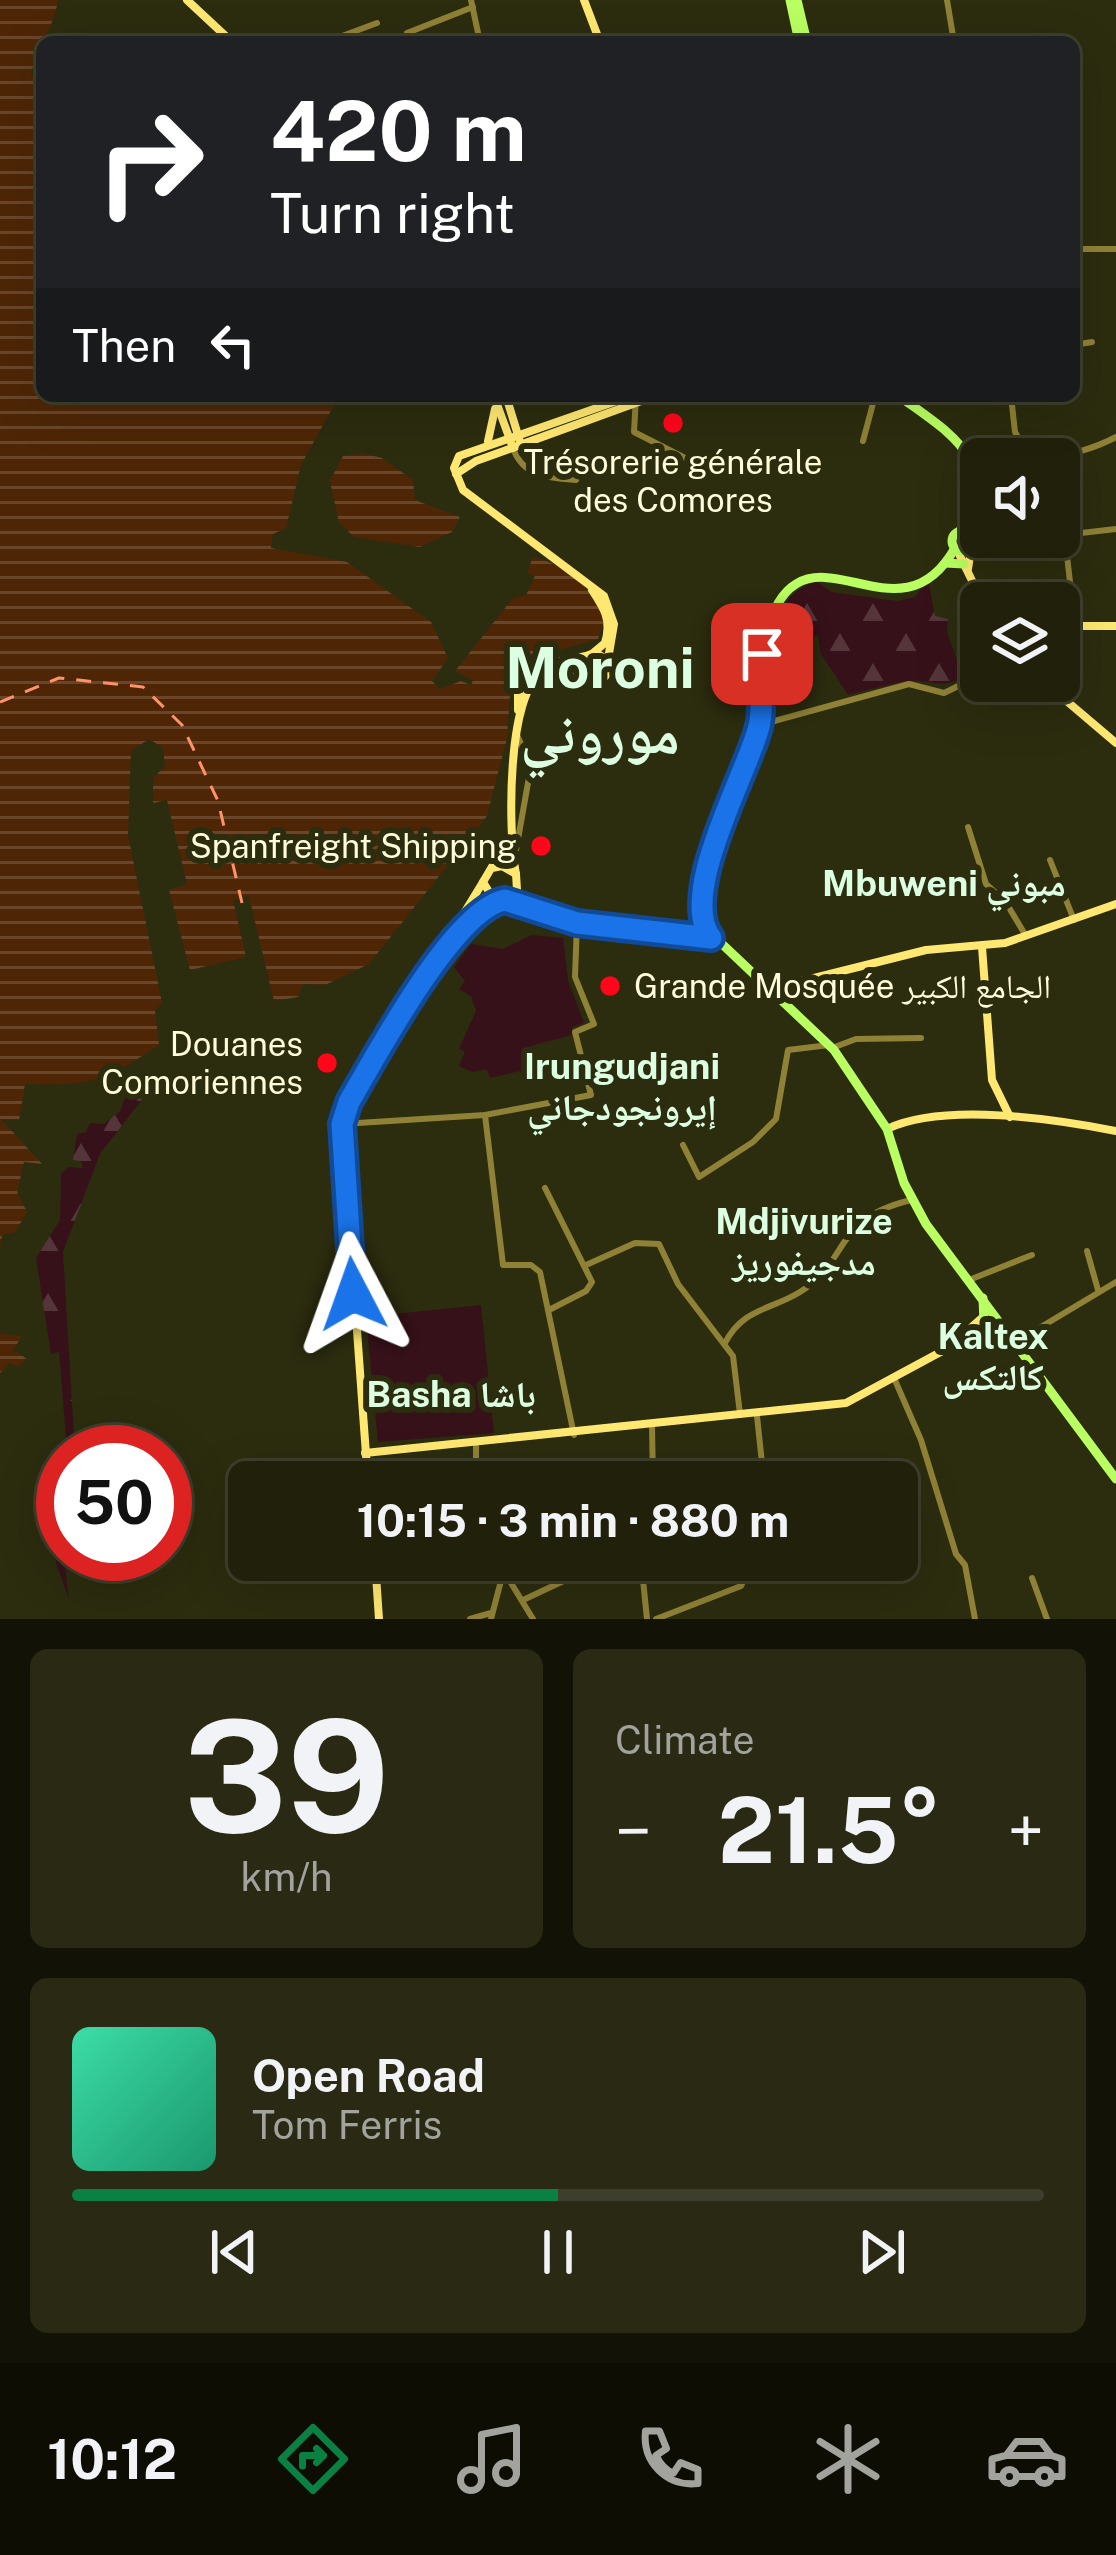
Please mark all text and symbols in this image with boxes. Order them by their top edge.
text: 420 m [270,81,527,180]
icon: right [72,84,228,240]
text: Turn right [270,182,515,245]
icon: left [200,312,266,378]
text: Then [72,319,176,372]
marker: Trésorerie générale des Comores [660,410,686,436]
map controls [960,438,1080,702]
button: sound [960,438,1080,558]
place label: Trésorerie générale des Comores [524,443,822,519]
button: layers [960,582,1080,702]
pin [711,603,813,705]
icon: arrive [729,621,795,687]
district label: Moroni موروني [505,634,695,778]
place label: Spanfreight Shipping [190,827,517,865]
marker: Spanfreight Shipping [528,833,554,859]
district label: Mbuweni مبوني [822,862,1066,912]
place label: Grande Mosquée الجامع الكبير [634,967,1051,1008]
marker: Grande Mosquée الجامع الكبير [597,973,623,999]
place label: Douanes Comoriennes [101,1025,303,1101]
district label: Irungudjani إيرونجودجاني [524,1045,720,1136]
marker: Douanes Comoriennes [314,1050,340,1076]
district label: Mdjivurize مدجيفوريز [715,1200,893,1283]
position arrow [290,1231,416,1357]
district label: Kaltex كالتكس [937,1315,1049,1399]
district label: Basha باشا [366,1373,536,1415]
speed limit sign: 50 [36,1425,192,1581]
text: 10:15 · 3 min · 880 m [357,1494,789,1547]
text: 39 [183,1684,390,1867]
text: Climate [615,1717,755,1763]
text: 21.5° [718,1777,941,1883]
text: − [615,1792,652,1870]
text: + [1007,1792,1044,1870]
text: km/h [241,1854,332,1900]
text: Open Road [252,2049,485,2102]
text: Tom Ferris [252,2102,442,2148]
icon: previous [201,2219,267,2285]
icon: pause [525,2219,591,2285]
icon: next [849,2219,915,2285]
icon: directions [271,2417,355,2501]
icon: music [450,2417,534,2501]
icon: phone [628,2417,712,2501]
icon: climate [806,2417,890,2501]
icon: car [985,2417,1069,2501]
text: 10:12 [47,2428,177,2491]

